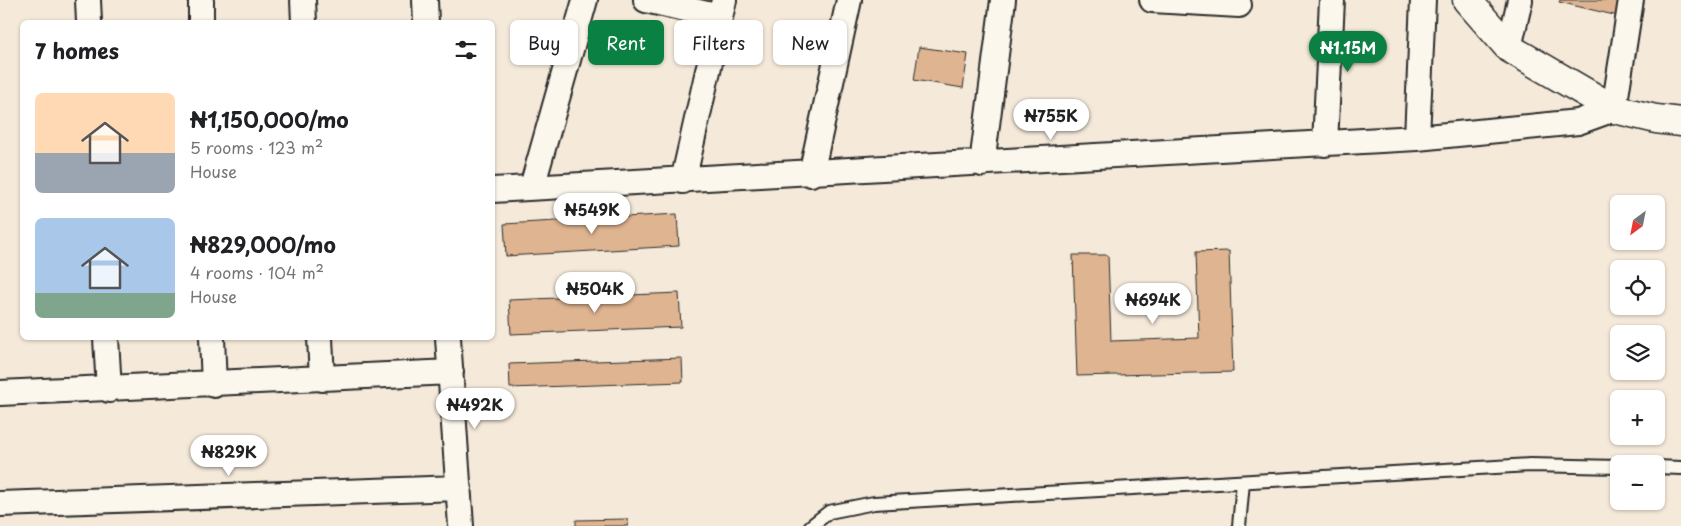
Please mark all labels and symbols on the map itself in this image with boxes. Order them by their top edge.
pin: ₦1.15M [1307,30,1389,73]
pin: ₦755K [1016,98,1086,141]
pin: ₦549K [557,192,627,235]
north arrow [1610,195,1665,250]
pin: ₦504K [560,272,630,314]
pin: ₦694K [1118,282,1188,325]
pin: ₦492K [440,388,510,430]
pin: ₦829K [194,434,264,477]

